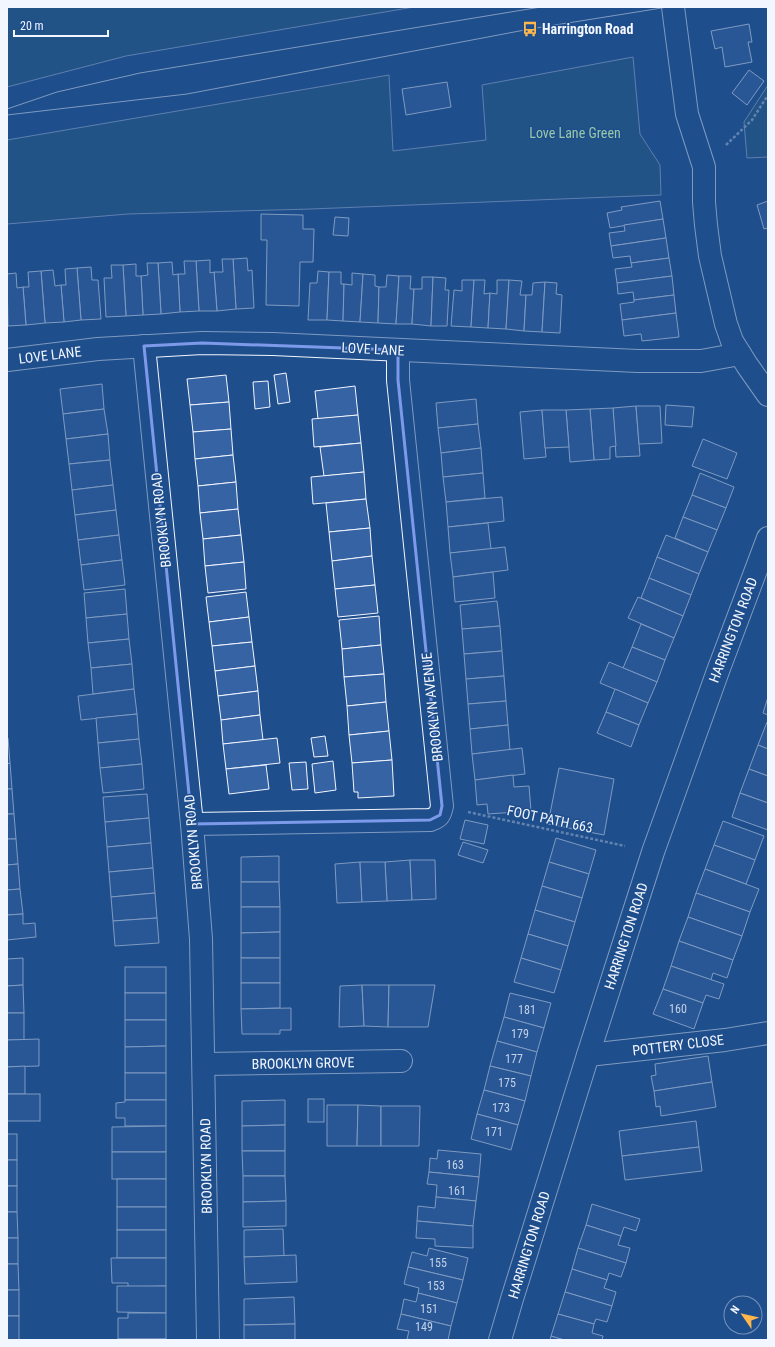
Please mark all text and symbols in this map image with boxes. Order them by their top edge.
scale bar [14,12,108,38]
text: 20 m [20,19,44,33]
bus stop icon: Harrington Road [521,20,539,38]
place label: Harrington Road [542,21,633,37]
park label: Love Lane Green [529,125,621,141]
street label: LOVE LANE [341,339,405,359]
street label: LOVE LANE [18,343,82,367]
street label: BROOKLYN ROAD [148,472,174,568]
street label: HARRINGTON ROAD [706,575,760,685]
street label: BROOKLYN AVENUE [418,652,446,762]
street label: BROOKLYN ROAD [181,794,205,890]
street label: FOOT PATH 663 [506,802,594,836]
street label: HARRINGTON ROAD [601,881,651,991]
house number: 160 [669,1002,687,1016]
house number: 181 [518,1003,536,1017]
house number: 179 [511,1027,529,1041]
street label: POTTERY CLOSE [631,1031,725,1059]
house number: 177 [505,1052,523,1066]
street label: BROOKLYN GROVE [252,1054,354,1072]
house number: 175 [498,1076,516,1090]
house number: 173 [492,1101,510,1115]
street label: BROOKLYN ROAD [197,1118,215,1214]
house number: 171 [485,1125,503,1139]
house number: 163 [446,1158,464,1172]
house number: 161 [448,1184,466,1198]
street label: HARRINGTON ROAD [505,1189,553,1301]
house number: 155 [429,1256,447,1270]
house number: 153 [427,1279,445,1293]
north arrow [723,1295,763,1335]
house number: 151 [420,1302,438,1316]
text: N [728,1303,743,1316]
house number: 149 [415,1320,433,1334]

